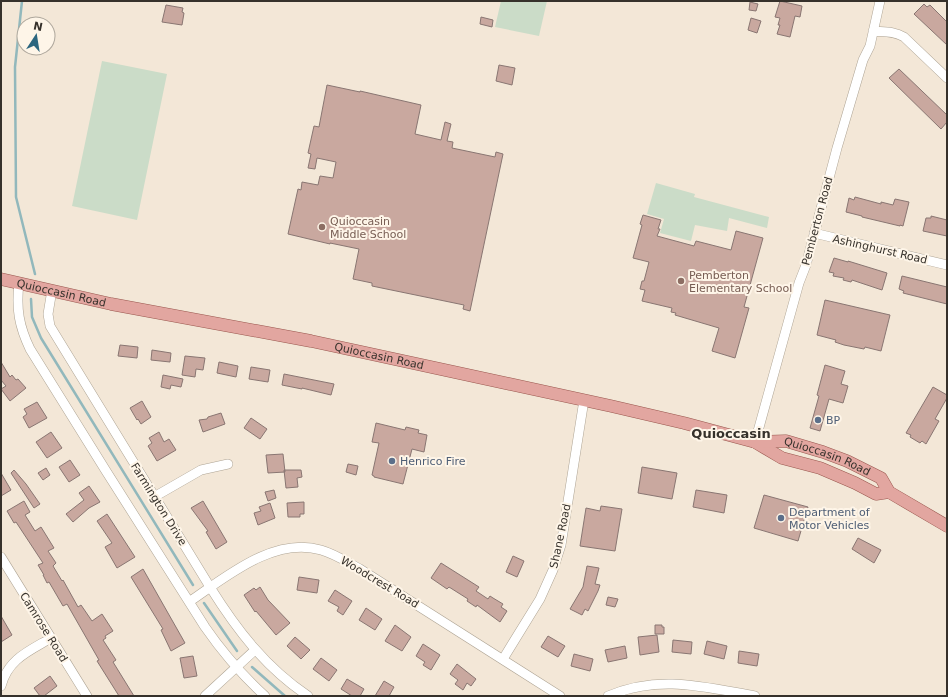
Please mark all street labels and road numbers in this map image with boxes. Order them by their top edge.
street label: Pemberton Road [799,175,836,267]
street label: Ashinghurst Road [831,232,929,267]
street label: Quioccasin Road [15,277,107,310]
street label: Quioccasin Road [333,340,425,372]
street label: Quioccasin Road [782,435,872,479]
street label: Farmington Drive [128,461,189,548]
street label: Shane Road [547,503,574,570]
street label: Woodcrest Road [338,554,421,611]
street label: Camrose Road [17,590,70,665]

